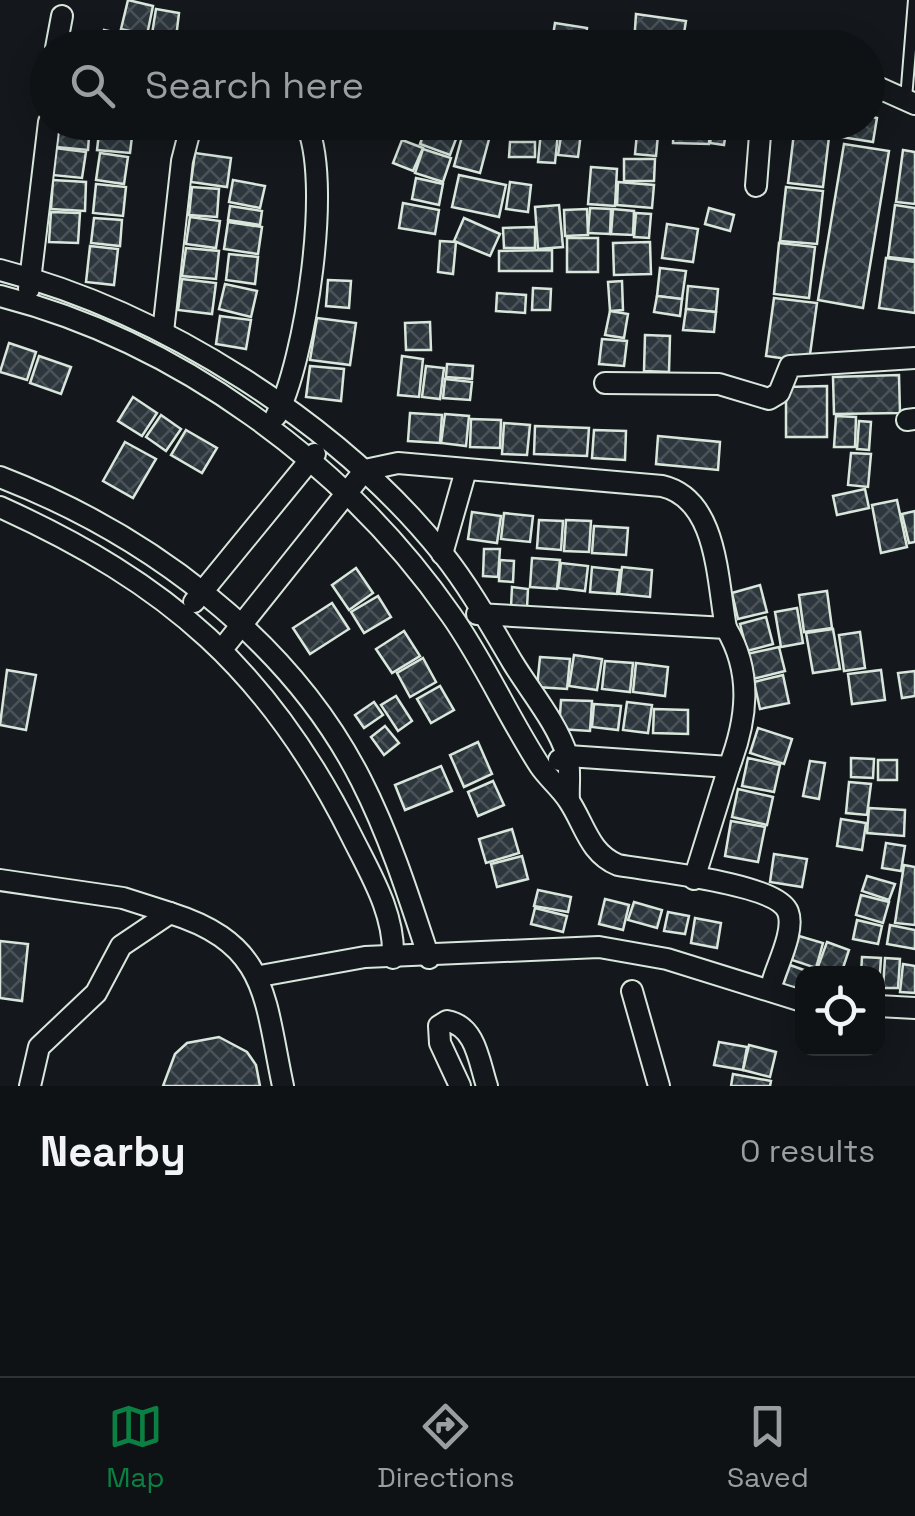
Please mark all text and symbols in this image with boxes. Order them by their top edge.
search box [30,30,885,140]
icon: search [65,58,120,113]
text: Search here [145,61,364,109]
map controls [795,966,885,1056]
button: locate [795,966,885,1056]
text: Nearby [40,1125,186,1178]
text: 0 results [740,1131,875,1171]
tab: Map [106,1399,165,1495]
tab: Directions [377,1399,514,1495]
tab: Saved [727,1399,809,1495]

